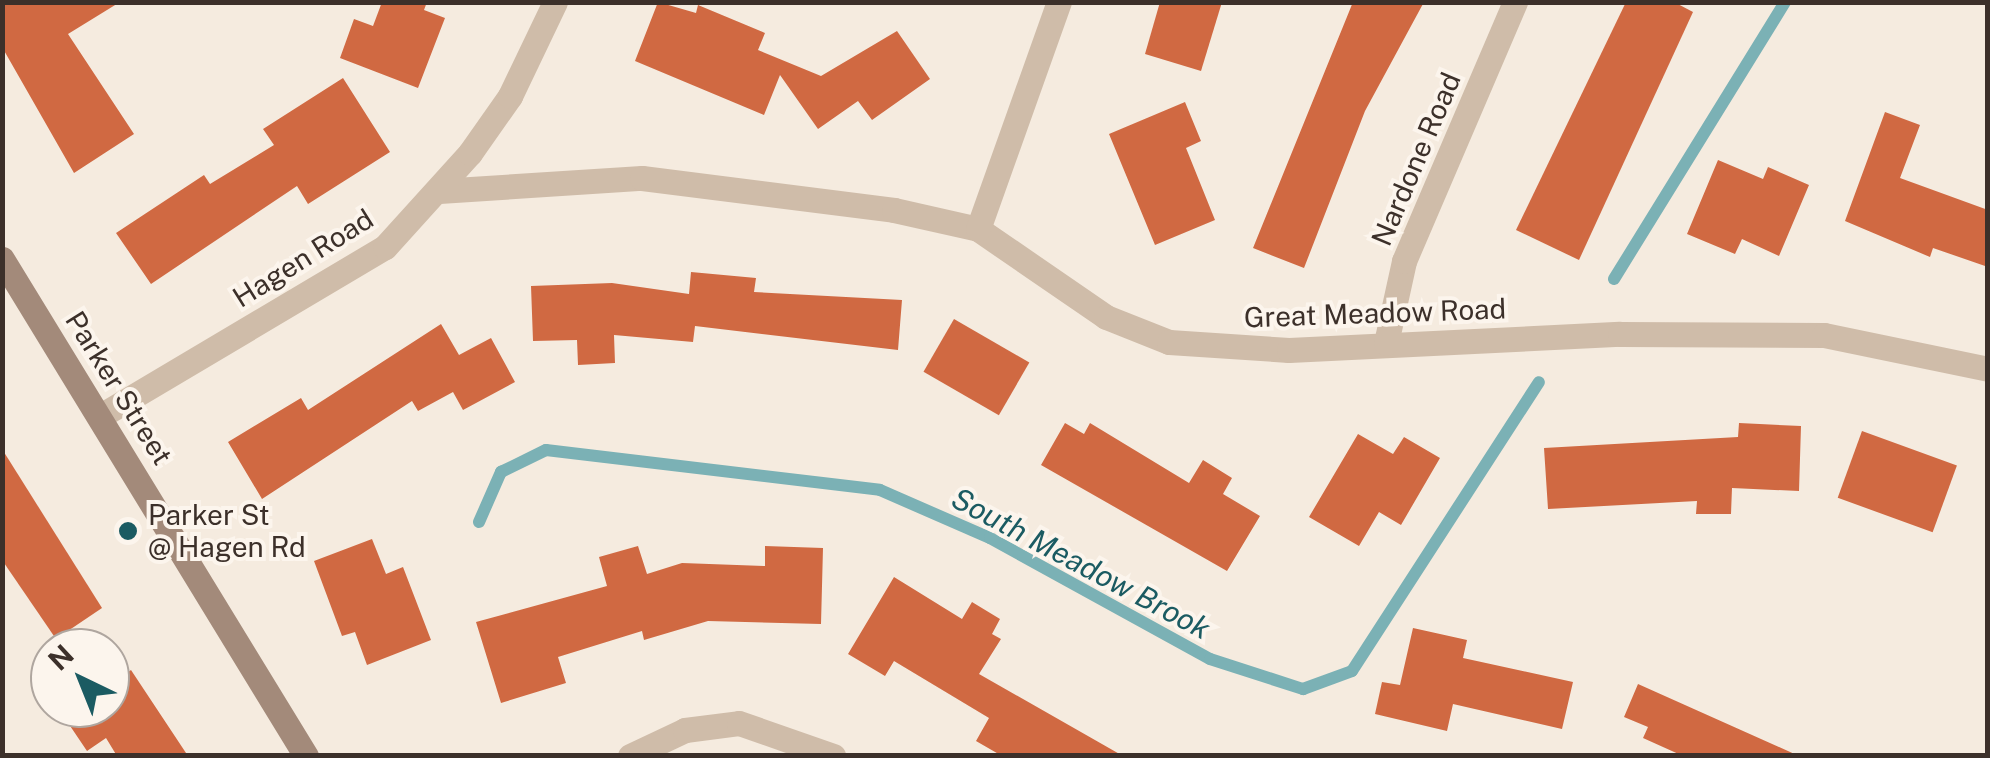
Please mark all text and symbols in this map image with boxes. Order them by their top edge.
street label: Nardone Road [1364,67,1468,251]
street label: Hagen Road [227,202,379,314]
street label: Great Meadow Road [1243,292,1507,334]
street label: Parker Street [59,305,179,471]
water label: South Meadow Brook [945,480,1217,646]
place label: Parker St @ Hagen Rd [148,498,306,564]
marker: Parker St @ Hagen Rd [117,520,139,542]
north arrow [30,628,130,728]
text: N [41,638,80,677]

